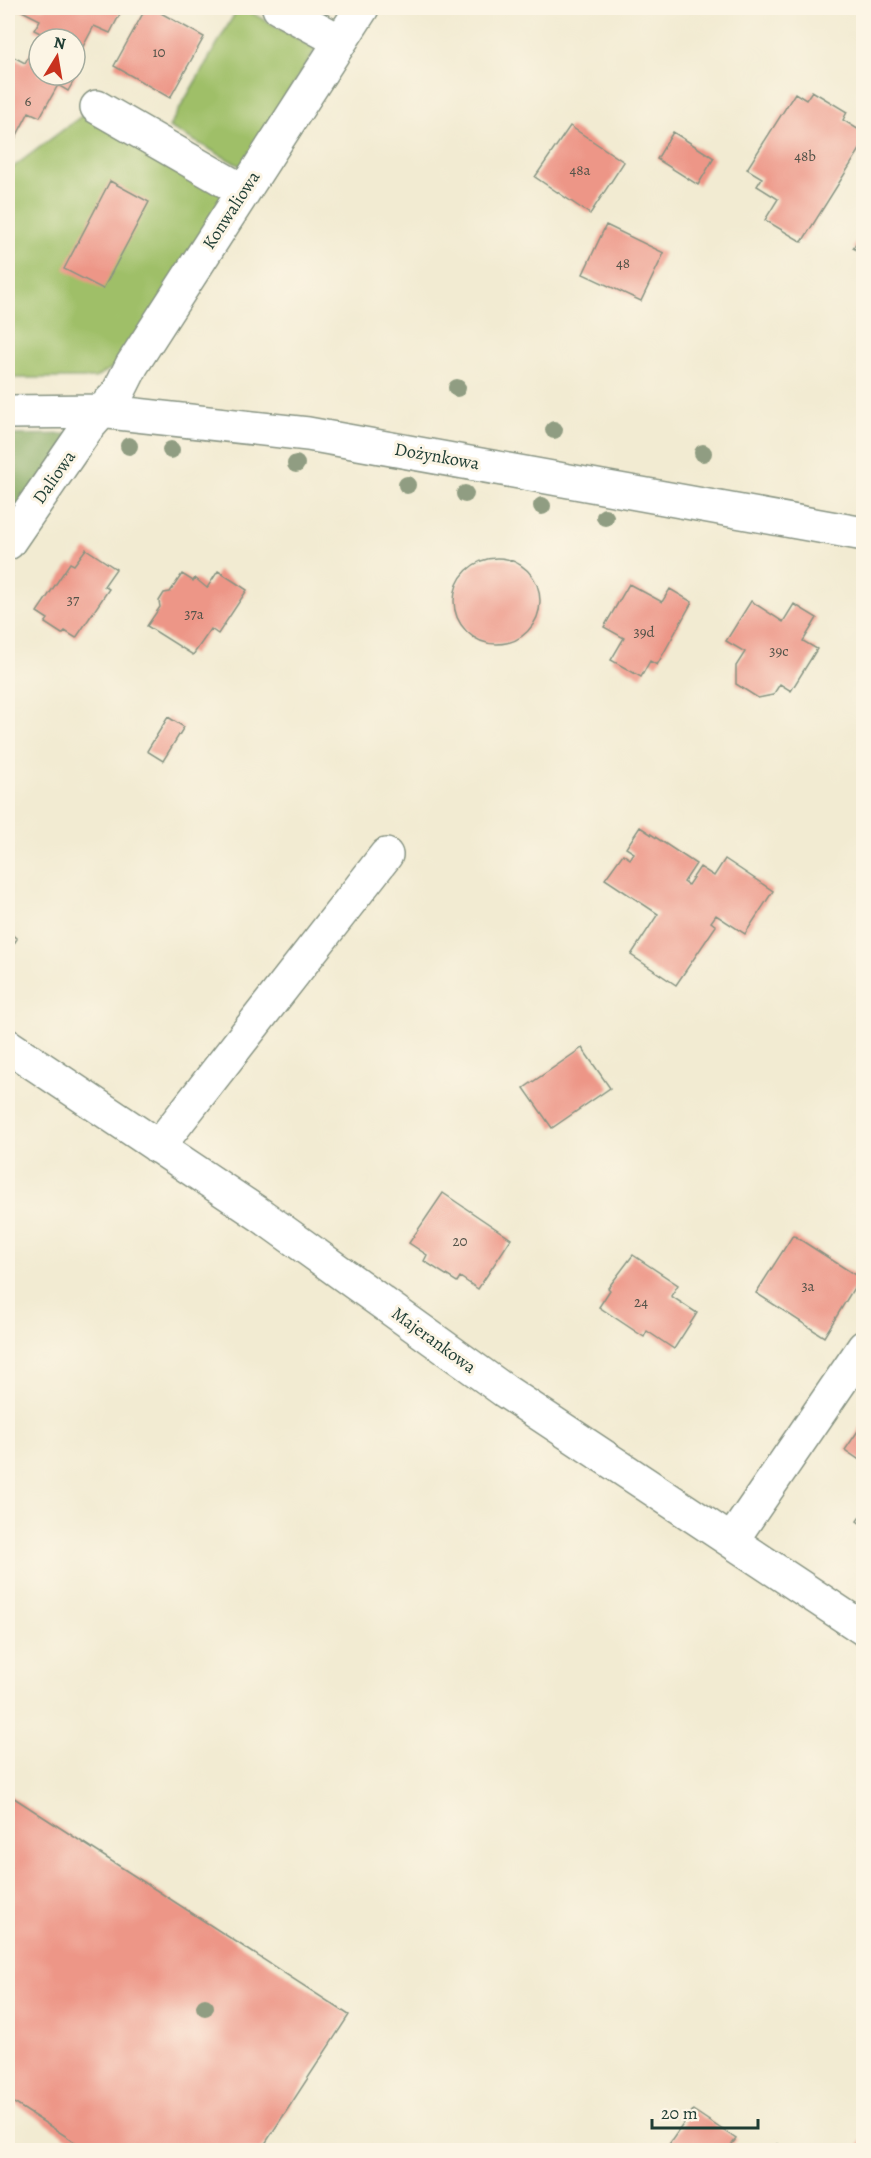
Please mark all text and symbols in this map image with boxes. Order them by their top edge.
north arrow [27,27,87,87]
text: N [52,31,68,55]
house number: 10 [152,42,166,62]
house number: 6 [25,91,32,111]
house number: 48b [794,146,816,166]
house number: 48a [569,160,591,180]
street label: Konwaliowa [197,166,266,254]
house number: 48 [616,253,630,273]
street label: Dożynkowa [393,437,482,475]
street label: Daliowa [27,445,81,508]
house number: 37 [67,590,80,610]
house number: 37a [184,604,204,624]
house number: 39d [633,622,656,642]
house number: 39c [769,641,789,661]
house number: 20 [452,1231,468,1251]
house number: 3a [801,1276,815,1296]
house number: 24 [634,1292,648,1312]
street label: Majerankowa [387,1301,482,1379]
scale bar [652,2092,758,2130]
text: 20 m [661,2101,698,2125]

